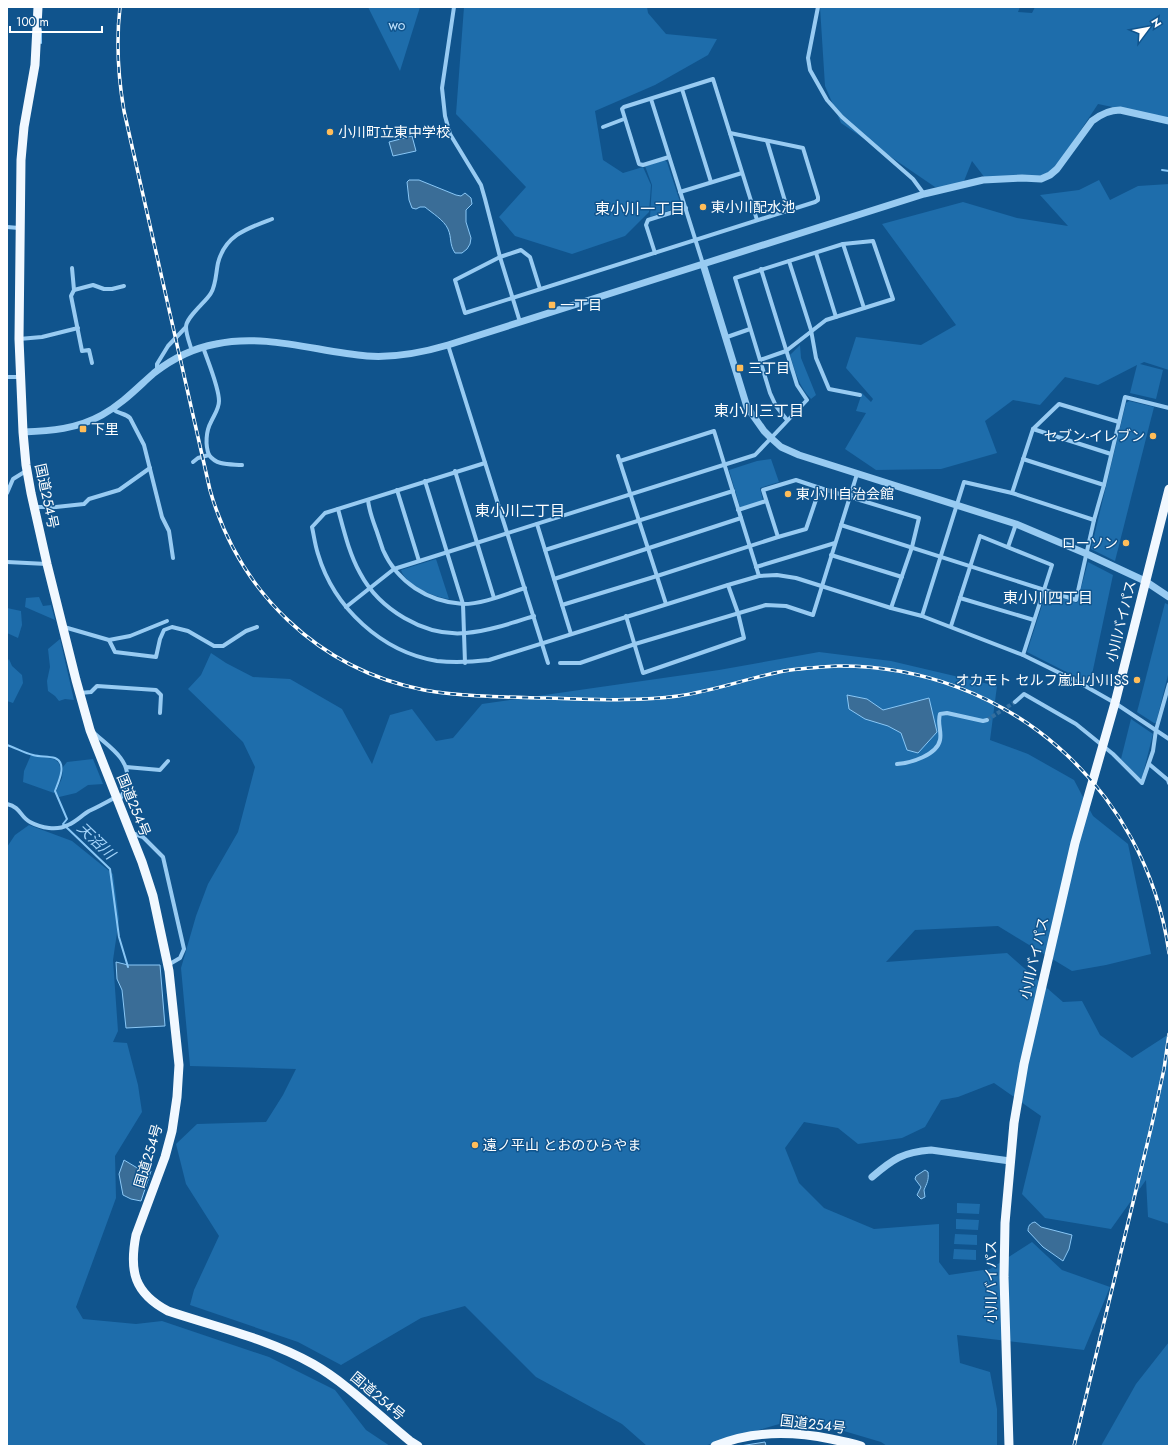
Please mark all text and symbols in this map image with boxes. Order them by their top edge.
scale bar [10,8,102,34]
north arrow [1128,8,1168,48]
text: 100 m [16,13,49,31]
park label: wo [389,15,406,35]
text: N [1147,15,1166,31]
place label: 小川町立東中学校 [338,122,450,142]
marker: 小川町立東中学校 [325,127,335,137]
place label: 東小川配水池 [711,197,795,217]
district label: 東小川一丁目 [595,198,685,220]
marker: 東小川配水池 [698,202,708,212]
place label: 一丁目 [560,295,602,315]
marker: 一丁目 [547,300,557,310]
place label: 三丁目 [748,358,790,378]
marker: 三丁目 [735,363,745,373]
district label: 東小川三丁目 [714,400,804,422]
place label: 下里 [91,419,119,439]
marker: 下里 [78,424,88,434]
place label: セブン-イレブン [1044,426,1145,446]
marker: セブン-イレブン [1148,431,1158,441]
street label: 国道254号 [30,462,64,530]
place label: 東小川自治会館 [796,484,894,504]
marker: 東小川自治会館 [783,489,793,499]
district label: 東小川二丁目 [475,500,565,522]
place label: ローソン [1062,533,1118,553]
marker: ローソン [1121,538,1131,548]
street label: 小川バイパス [1101,578,1141,664]
district label: 東小川四丁目 [1003,587,1093,609]
place label: オカモト セルフ嵐山小川SS [955,670,1129,690]
marker: オカモト セルフ嵐山小川SS [1132,675,1142,685]
street label: 国道254号 [112,771,156,839]
water label: 天沼川 [72,817,121,866]
street label: 小川バイパス [1015,915,1053,1001]
street label: 国道254号 [129,1122,167,1190]
place label: 遠ノ平山 とおのひらやま [483,1135,641,1155]
marker: 遠ノ平山 とおのひらやま [470,1140,480,1150]
street label: 小川バイパス [981,1240,1001,1324]
street label: 国道254号 [346,1367,410,1425]
street label: 国道254号 [779,1410,847,1438]

